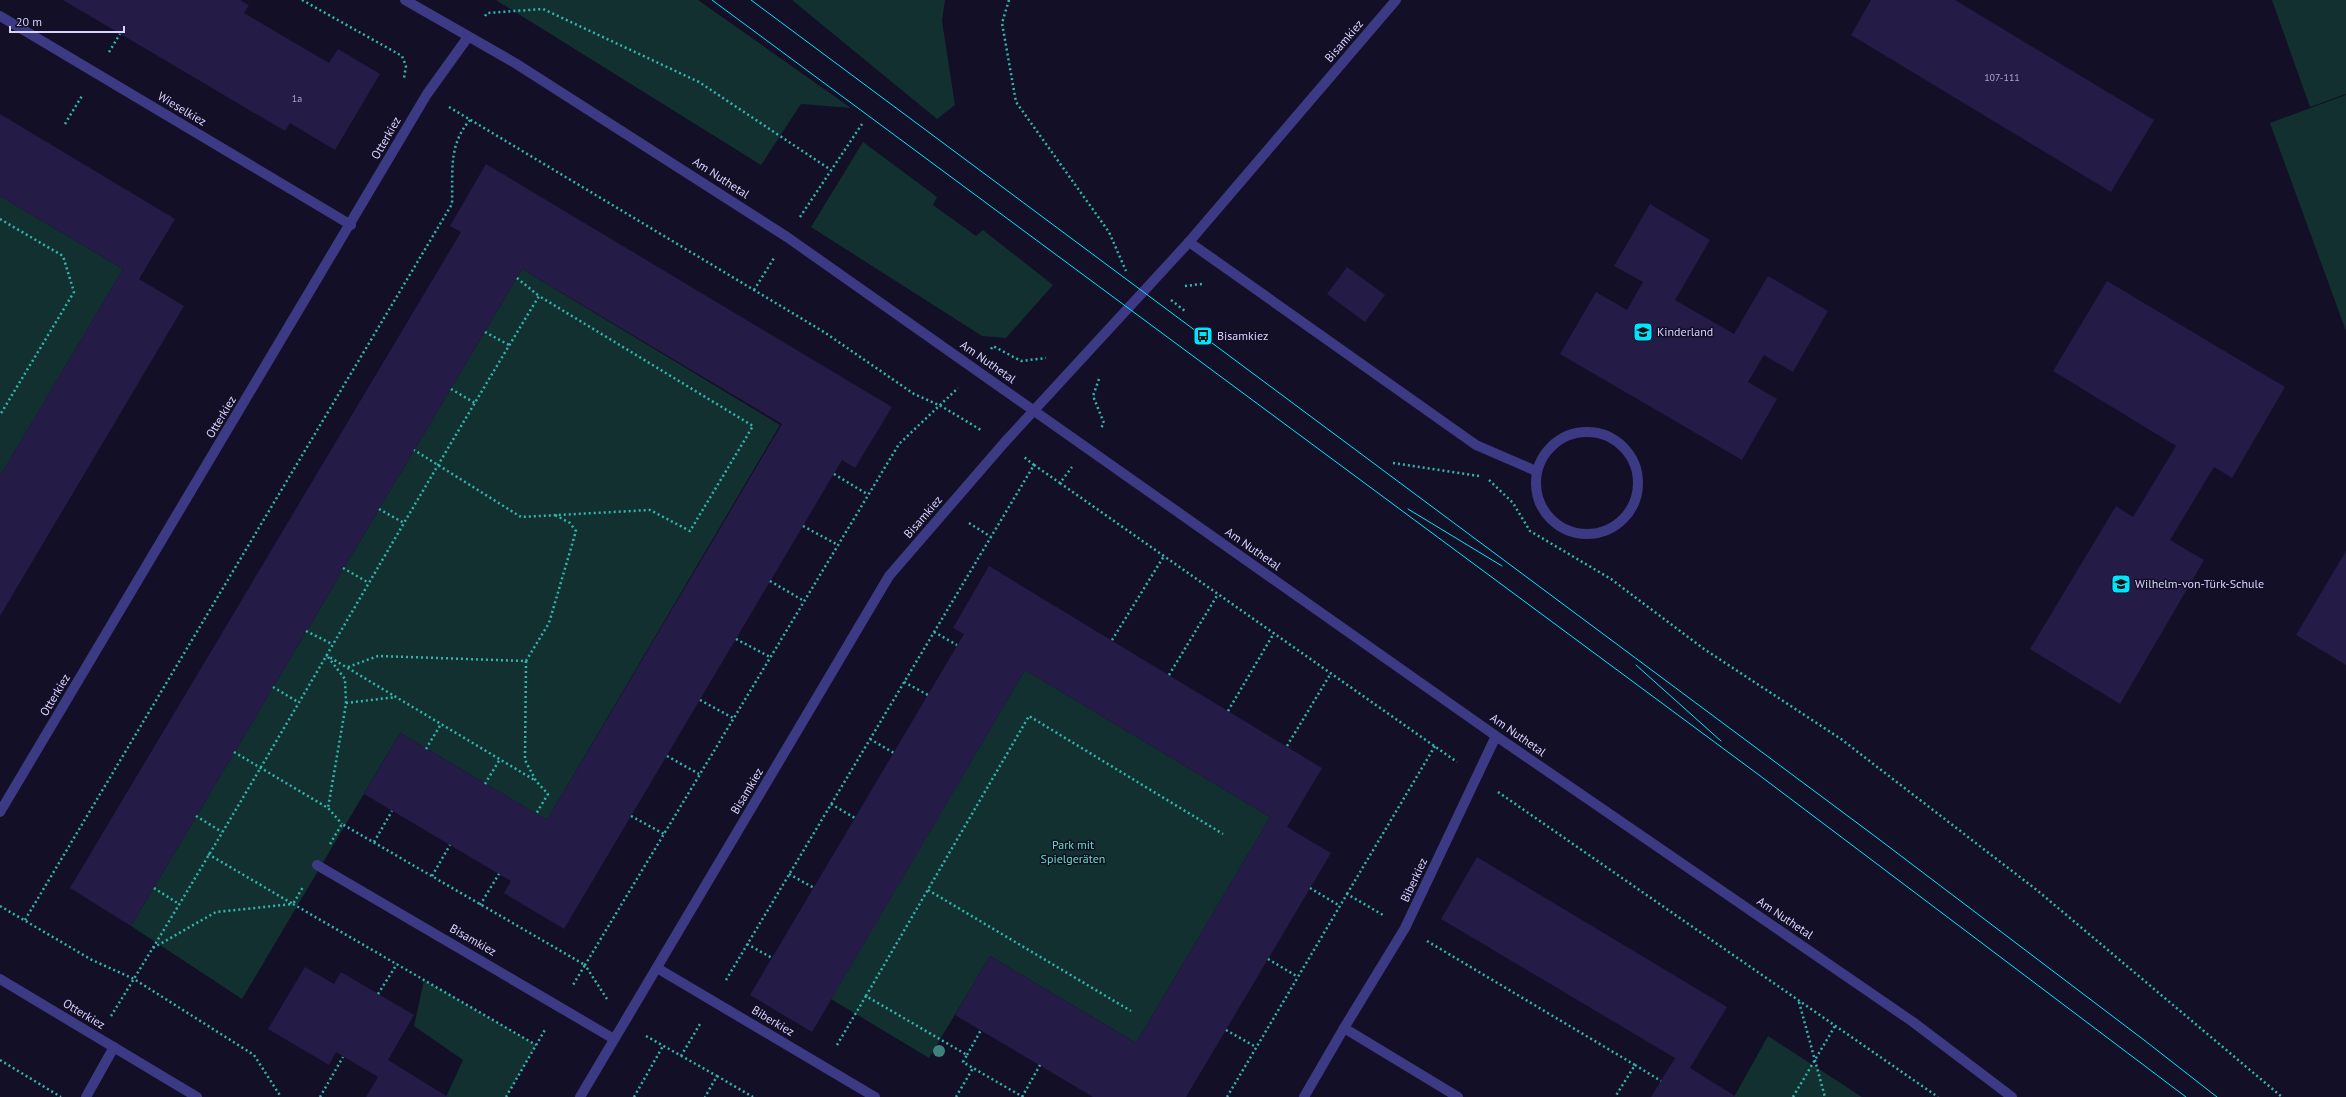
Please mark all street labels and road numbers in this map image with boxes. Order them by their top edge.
street label: Bisamkiez [1321,16,1366,65]
street label: Wieselkiez [155,88,209,129]
street label: Otterkiez [367,114,404,162]
street label: Am Nuthetal [690,154,753,202]
street label: Am Nuthetal [957,337,1020,387]
street label: Otterkiez [202,393,239,441]
street label: Bisamkiez [900,492,945,541]
street label: Am Nuthetal [1222,524,1285,574]
street label: Otterkiez [36,671,73,719]
street label: Am Nuthetal [1487,710,1550,760]
street label: Bisamkiez [727,765,766,817]
street label: Biberkiez [1397,855,1430,904]
street label: Am Nuthetal [1754,893,1817,942]
street label: Bisamkiez [447,920,499,959]
street label: Otterkiez [60,995,108,1032]
street label: Biberkiez [749,1002,797,1039]

